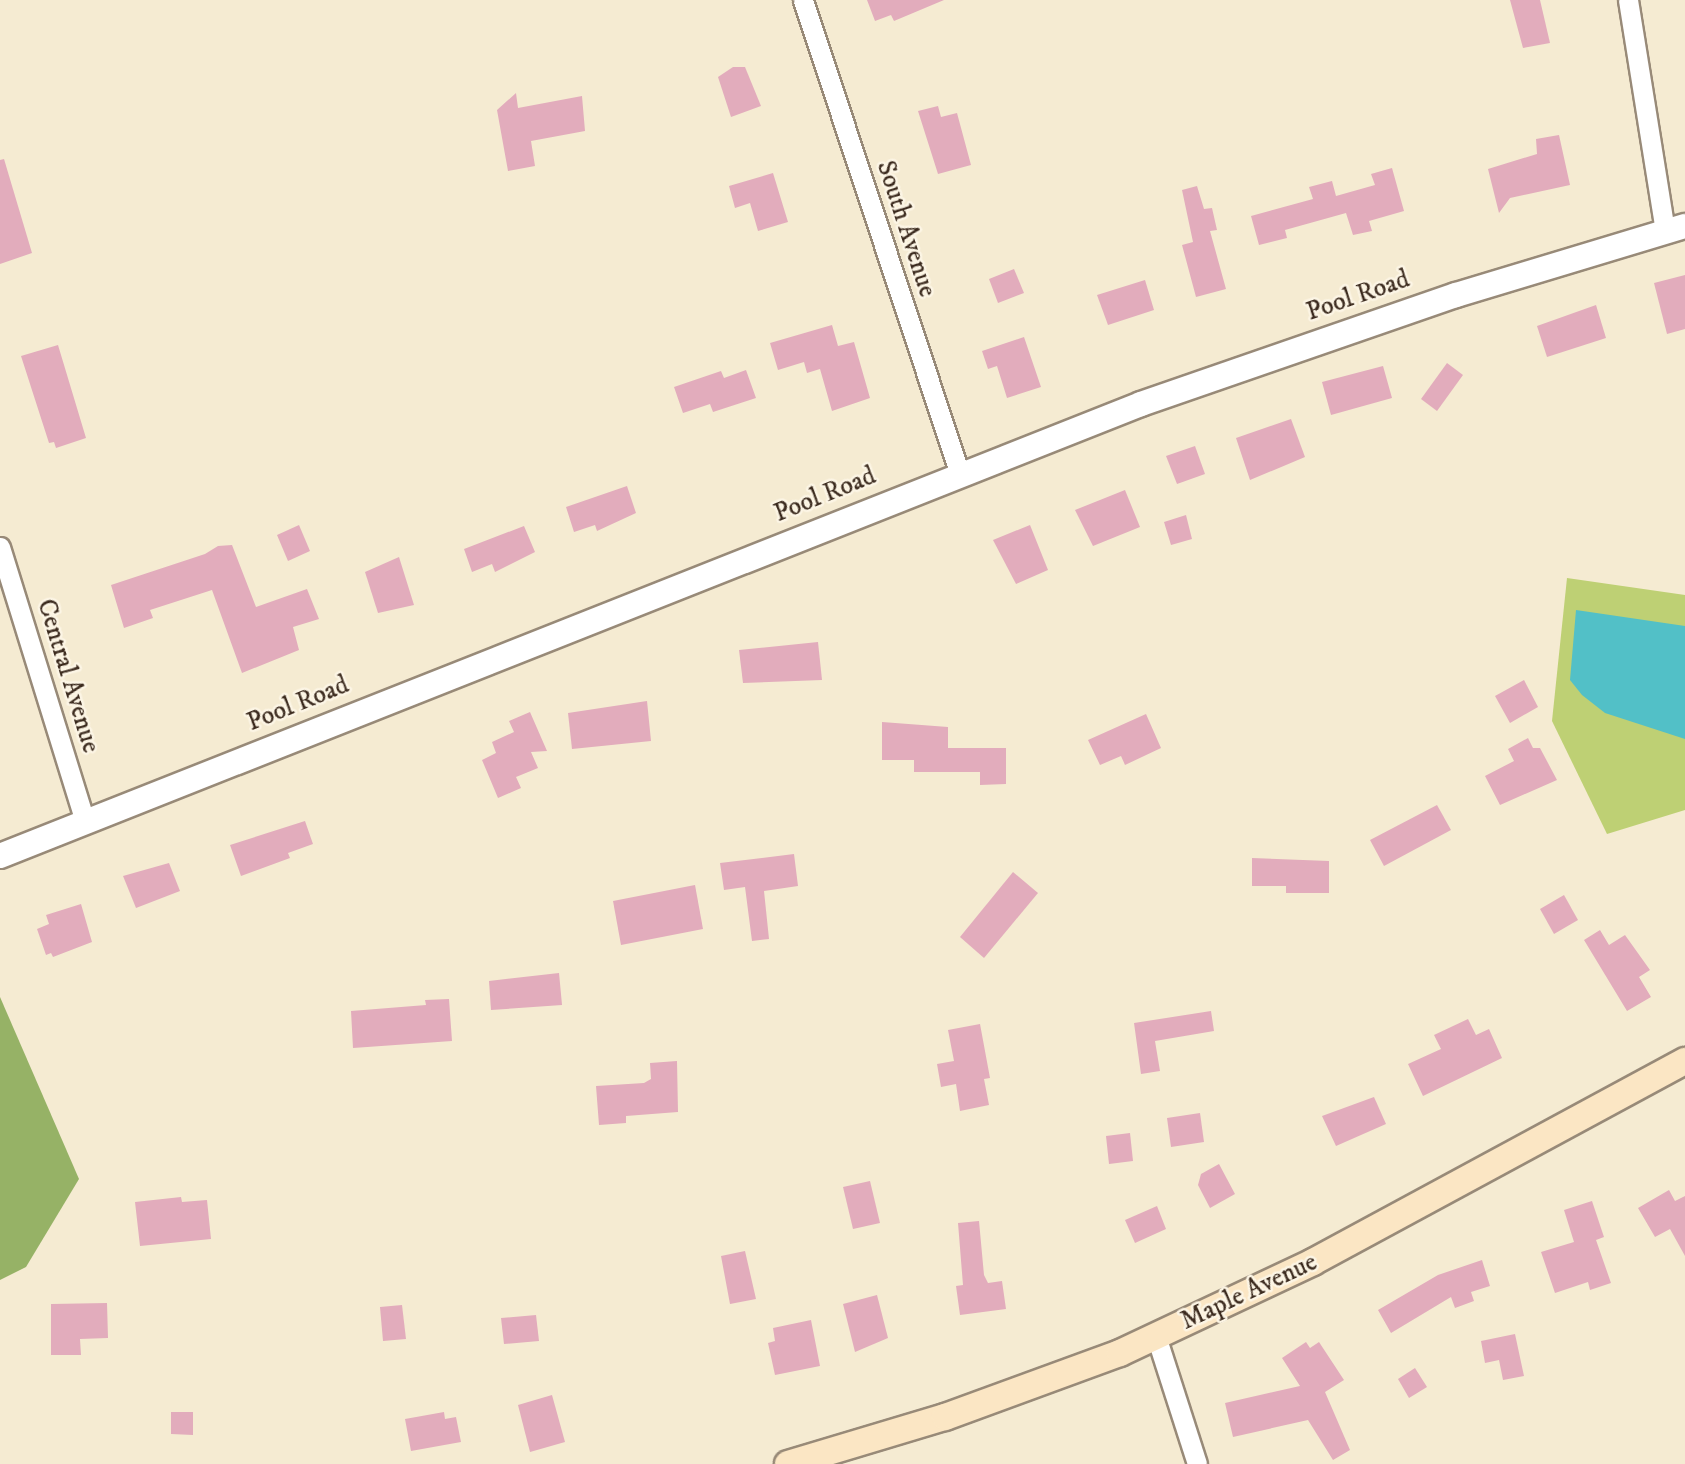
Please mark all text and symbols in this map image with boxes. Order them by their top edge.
street label: South Avenue [869,157,943,301]
street label: Pool Road [1302,264,1414,328]
street label: Pool Road [770,460,880,530]
street label: Central Avenue [30,595,106,757]
street label: Pool Road [243,669,353,739]
street label: Maple Avenue [1176,1247,1322,1337]

